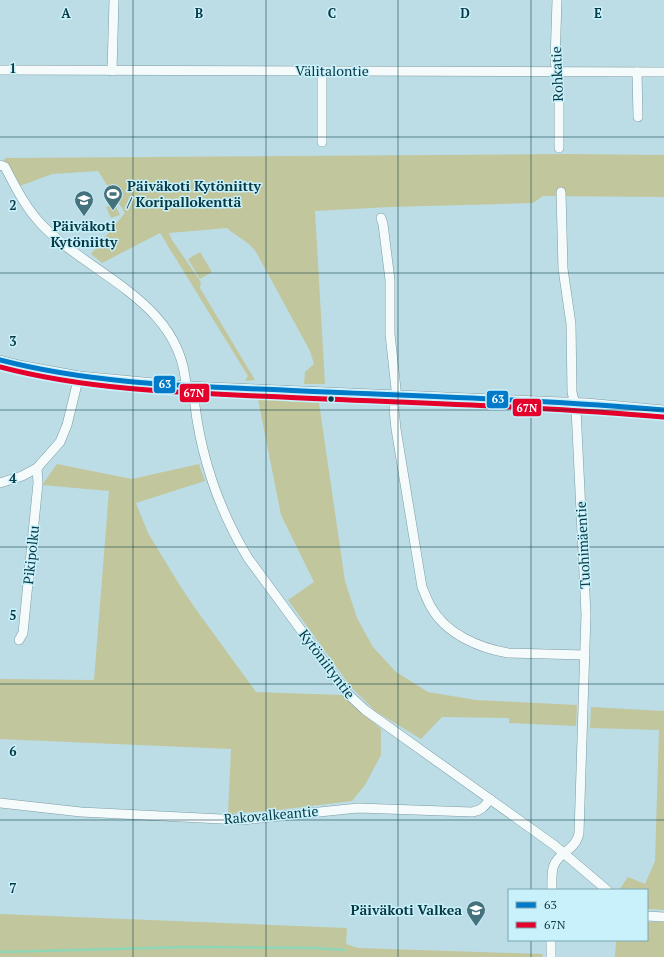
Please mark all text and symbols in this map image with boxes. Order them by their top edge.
text: A [61,4,71,22]
text: B [195,4,203,22]
text: C [328,4,336,22]
text: D [460,4,470,22]
text: E [594,4,602,22]
street label: Rohkatie [546,46,567,102]
text: 1 [9,59,17,77]
street label: Välitalontie [295,61,369,80]
place label: Päiväkoti Kytöniitty / Koripallokenttä [126,176,262,211]
sports icon: Päiväkoti Kytöniitty / Koripallokenttä [102,183,124,211]
school or university icon: Päiväkoti Kytöniitty [73,189,95,217]
text: 2 [9,196,17,214]
place label: Päiväkoti Kytöniitty [51,216,118,251]
text: 3 [9,332,17,350]
line badge: 63 [153,375,176,394]
text: 63 [159,377,171,391]
line badge: 67N [179,383,210,403]
text: 67N [184,386,205,400]
line badge: 63 [486,390,509,409]
text: 63 [492,392,504,406]
unlabelled marker [326,394,336,404]
line badge: 67N [512,398,542,417]
text: 67N [517,401,538,415]
text: 4 [9,469,17,487]
street label: Tuohimäentie [571,501,594,589]
street label: Pikipolku [18,525,43,585]
text: 5 [9,606,17,624]
street label: Kytöniityntie [295,625,360,702]
text: 6 [9,742,17,760]
street label: Rakovalkeantie [223,801,319,828]
text: 7 [9,879,17,897]
legend [508,889,648,941]
text: 63 [544,897,557,912]
school or university icon: Päiväkoti Valkea [465,899,487,927]
place label: Päiväkoti Valkea [351,900,462,919]
text: 67N [544,917,566,932]

